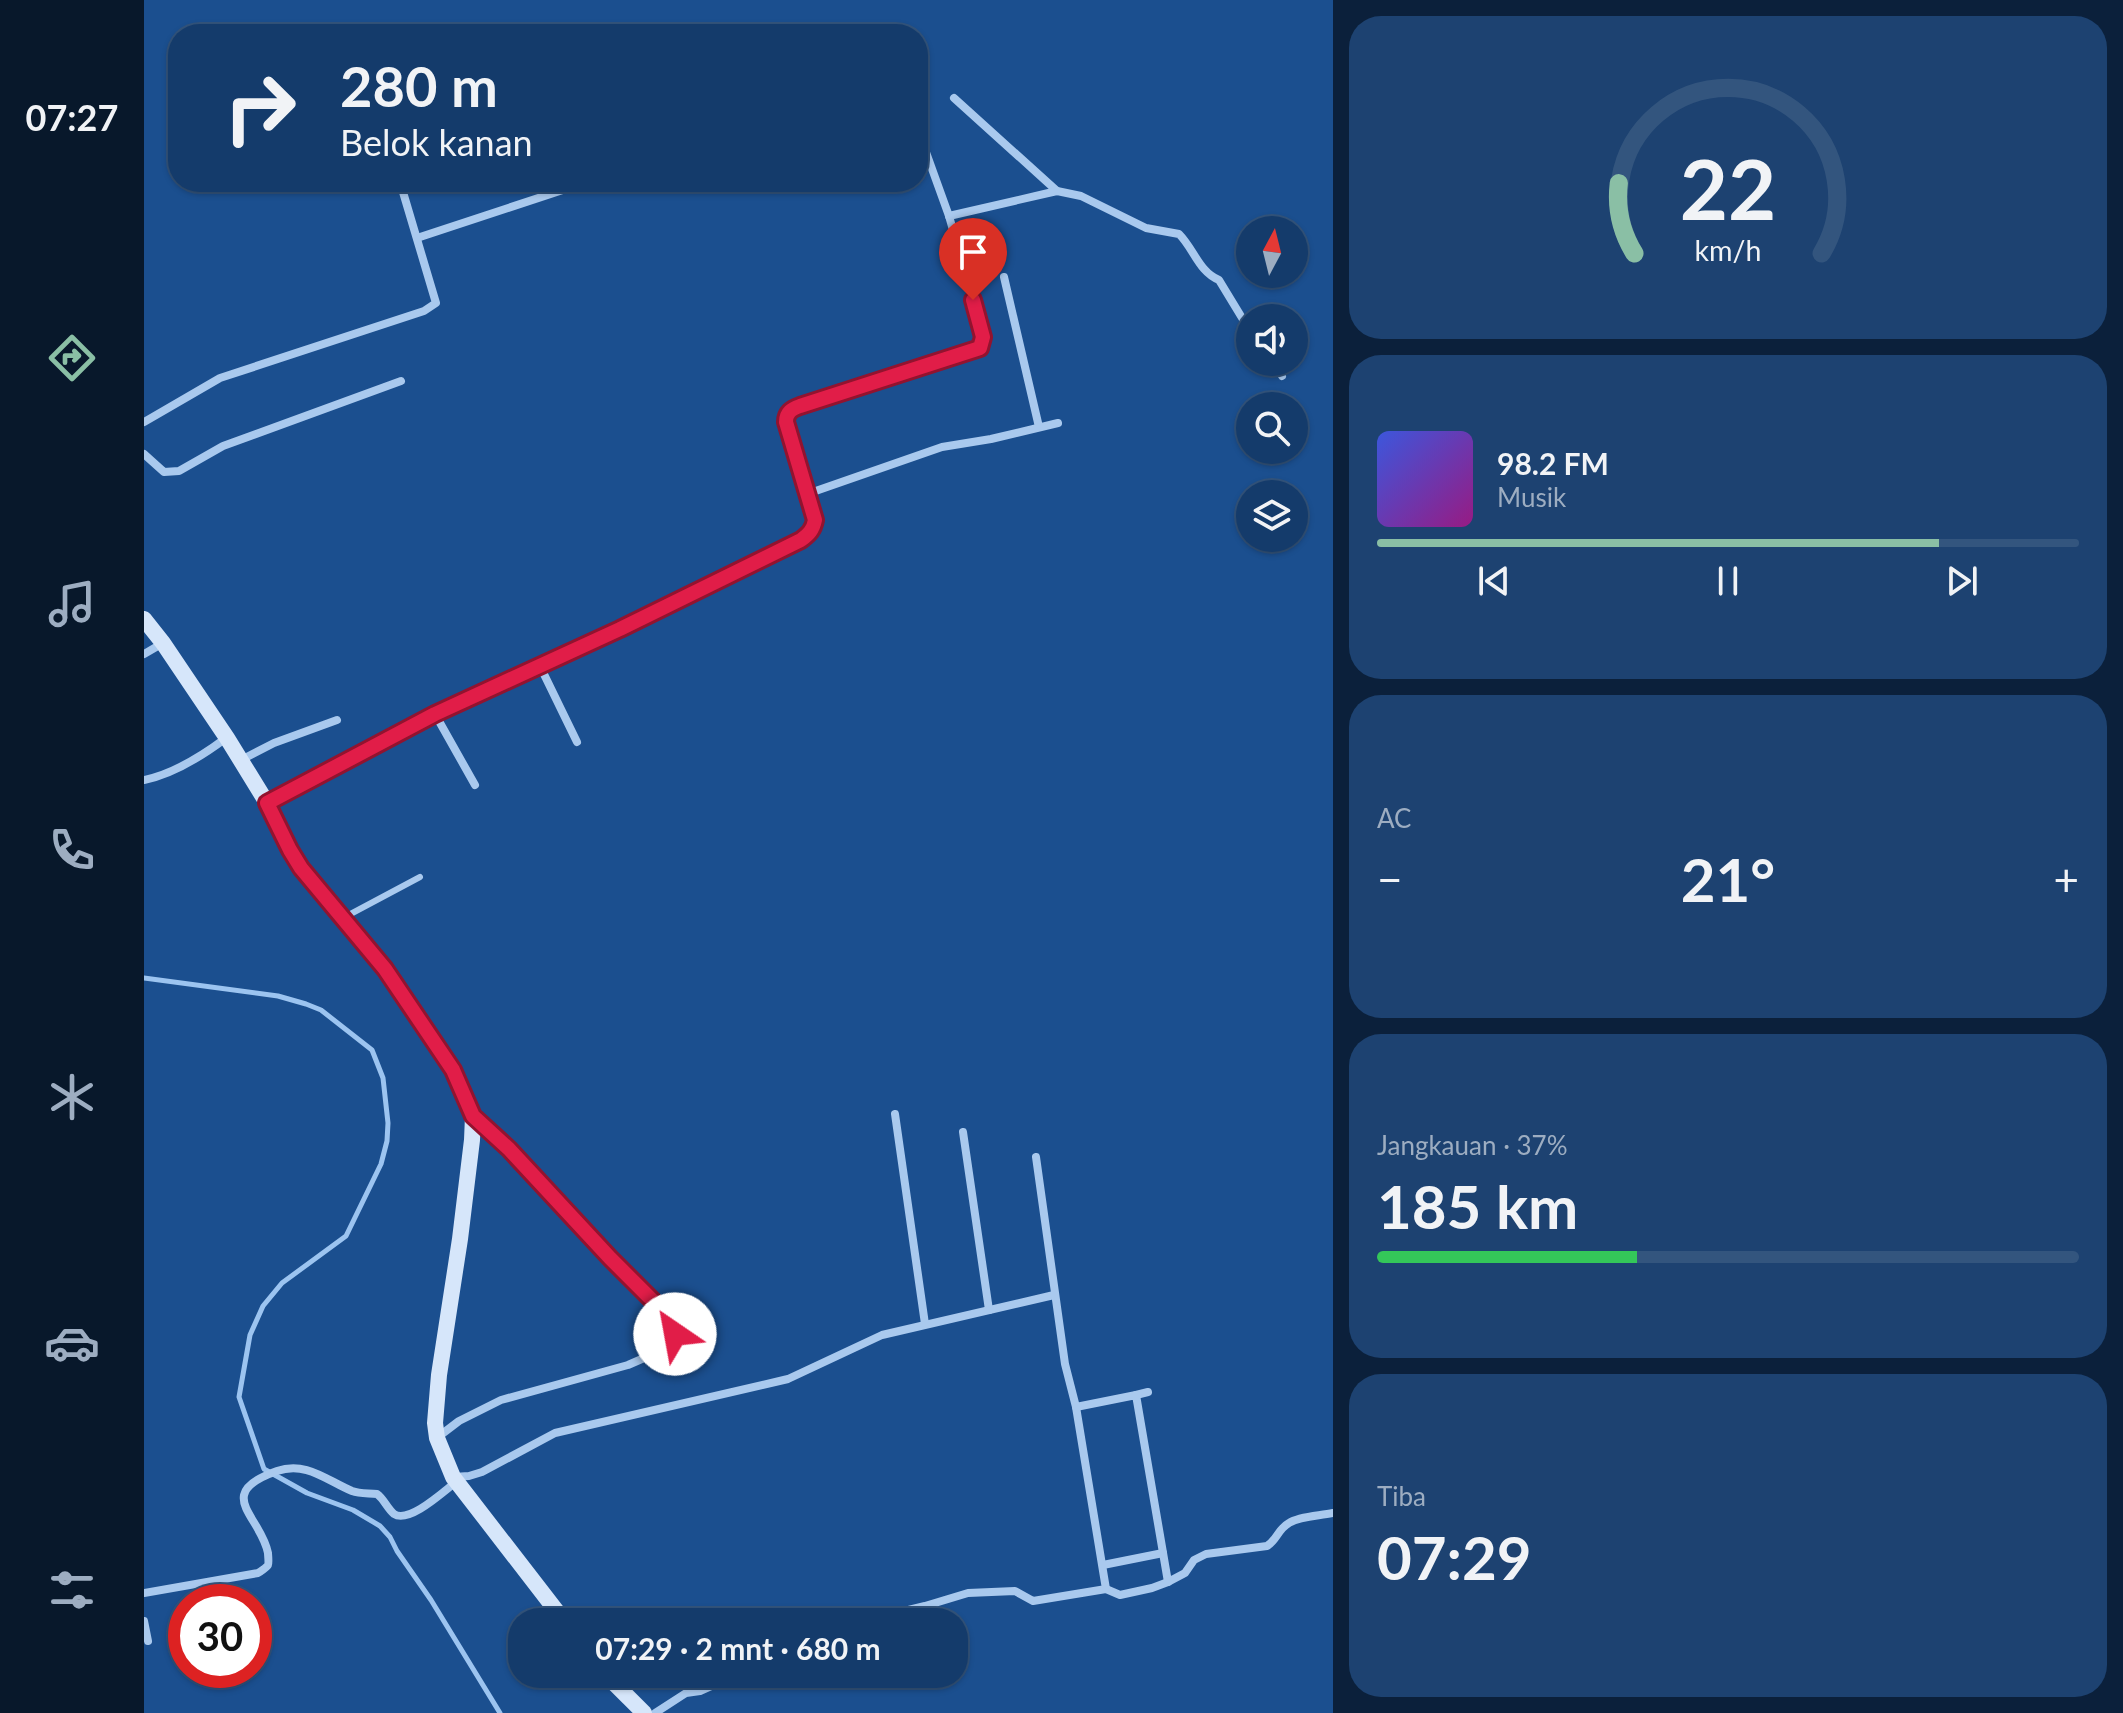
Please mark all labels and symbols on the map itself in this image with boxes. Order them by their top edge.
north arrow [1236,216,1308,288]
pin [939,218,1007,300]
position arrow [633,1292,717,1376]
speed limit sign: 30 [168,1584,272,1688]

